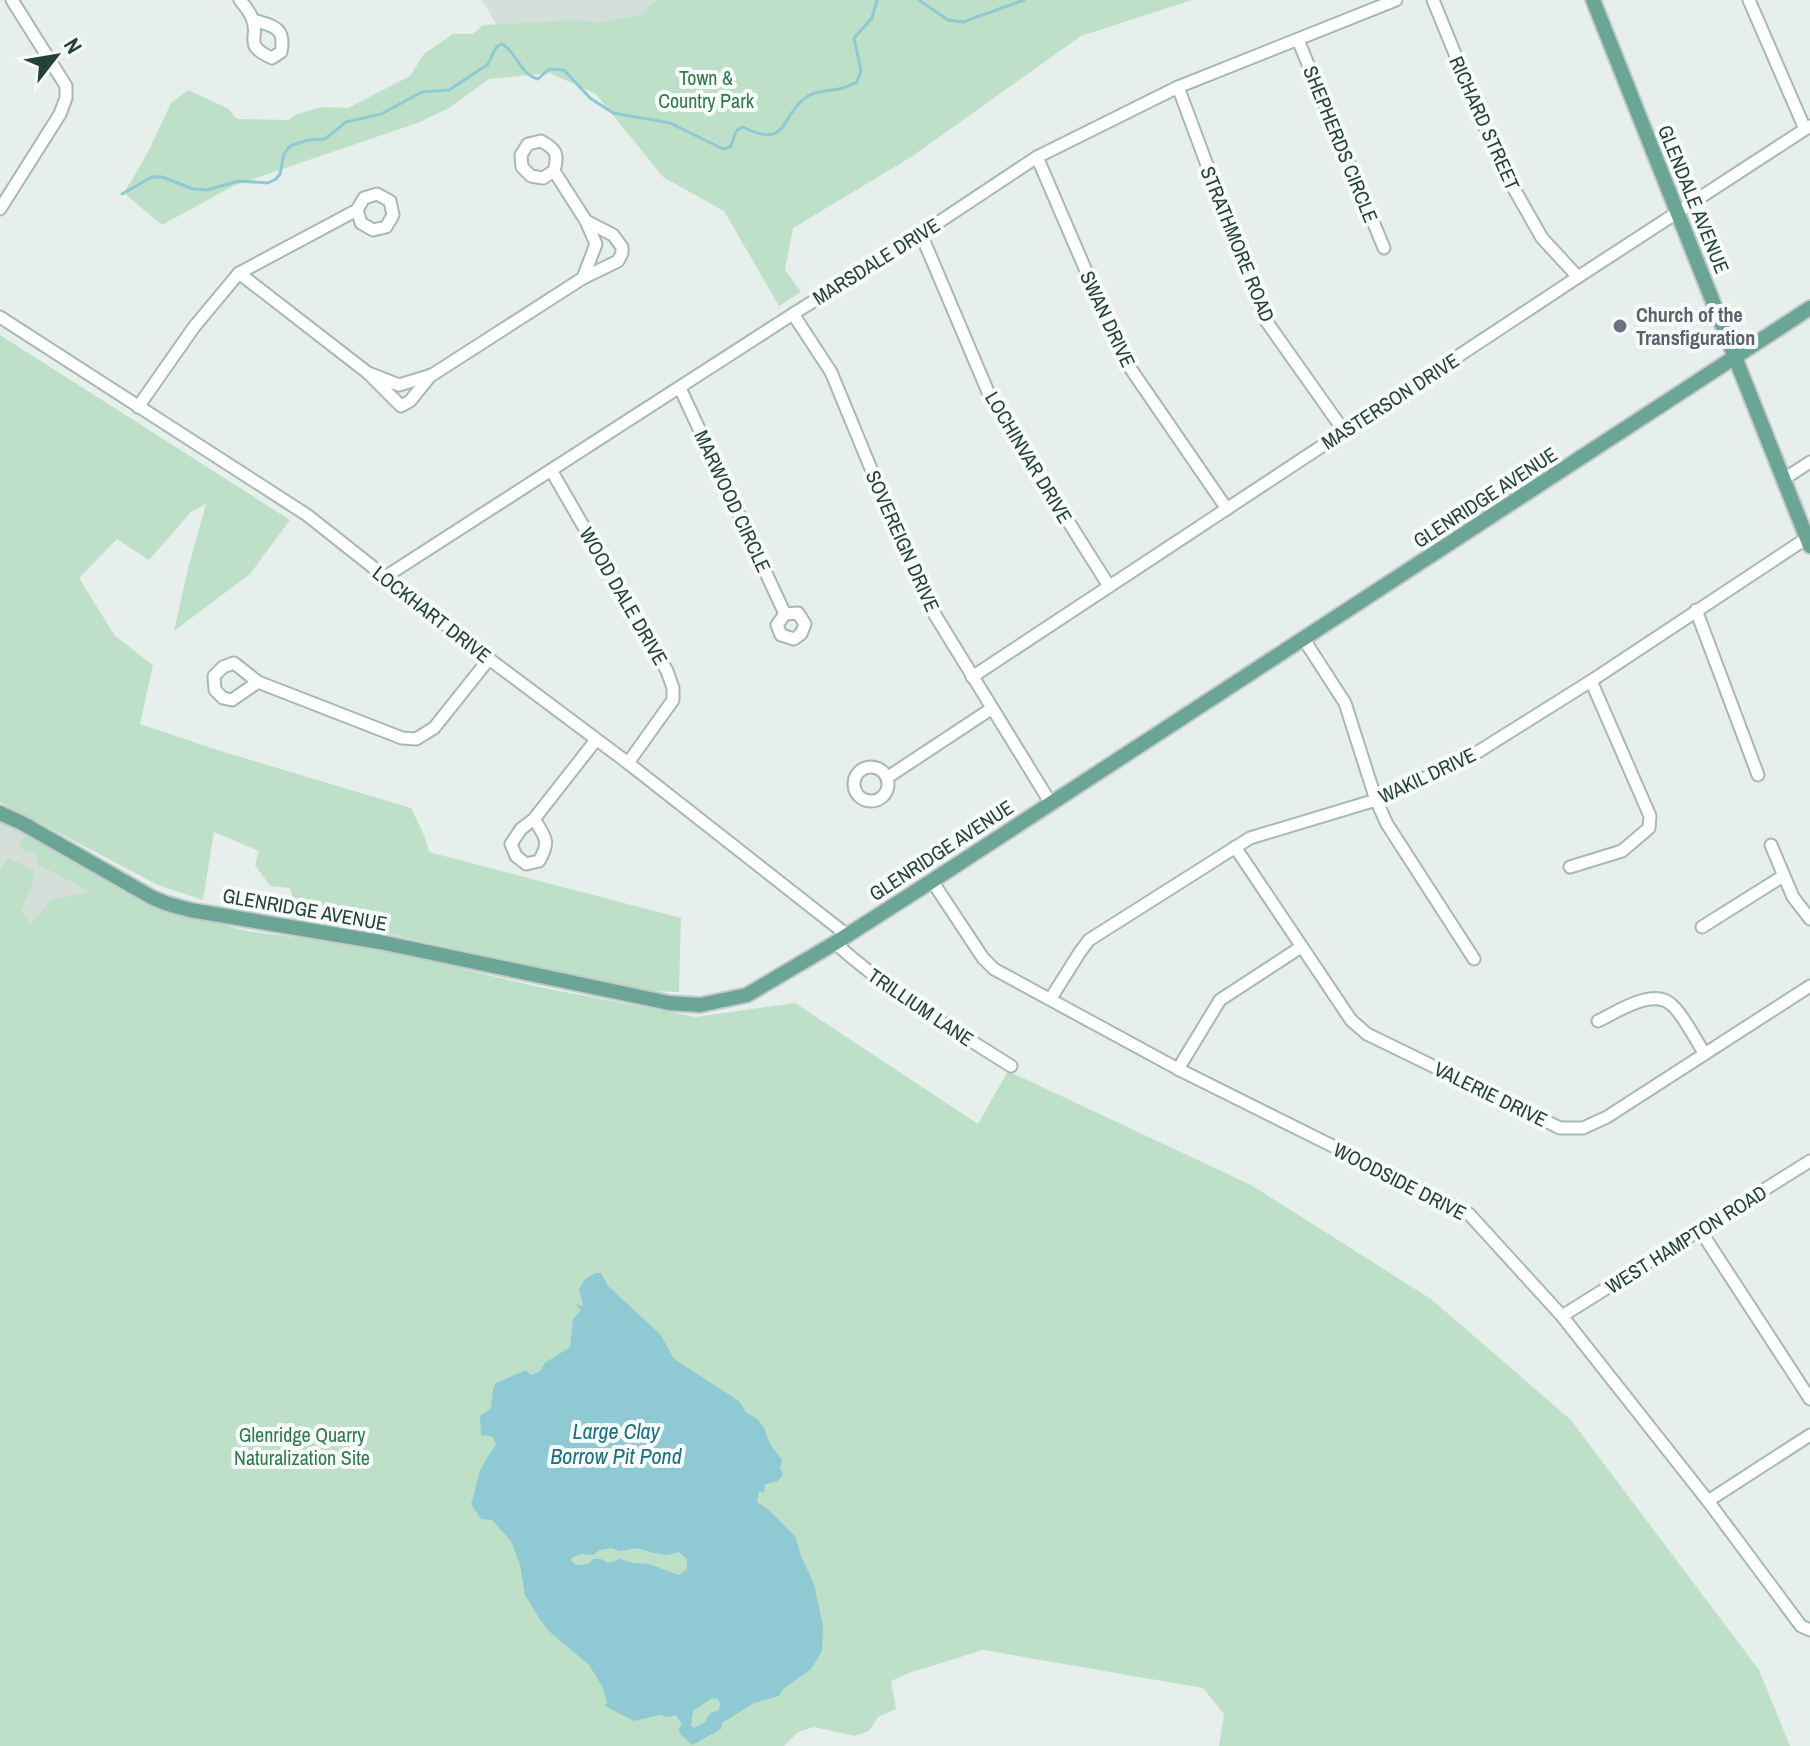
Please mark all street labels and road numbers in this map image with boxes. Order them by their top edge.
street label: RICHARD STREET [1443,52,1527,194]
street label: SHEPHERDS CIRCLE [1297,62,1385,226]
street label: GLENDALE AVENUE [1652,121,1736,277]
street label: STRATHMORE ROAD [1194,162,1282,326]
street label: MARSDALE DRIVE [807,211,945,311]
street label: SWAN DRIVE [1074,266,1142,372]
street label: MASTERSON DRIVE [1316,346,1464,456]
street label: LOCHINVAR DRIVE [979,386,1079,528]
street label: MARWOOD CIRCLE [688,426,778,576]
street label: GLENRIDGE AVENUE [1408,440,1562,554]
street label: SOVEREIGN DRIVE [860,466,946,616]
street label: WOOD DALE DRIVE [574,522,674,670]
street label: LOCKHART DRIVE [367,559,497,669]
street label: WAKIL DRIVE [1374,741,1480,809]
street label: GLENRIDGE AVENUE [864,793,1018,907]
street label: GLENRIDGE AVENUE [221,881,389,937]
street label: TRILLIUM LANE [863,962,979,1052]
street label: VALERIE DRIVE [1430,1055,1552,1133]
street label: WOODSIDE DRIVE [1329,1136,1471,1226]
street label: WEST HAMPTON ROAD [1600,1178,1772,1300]

